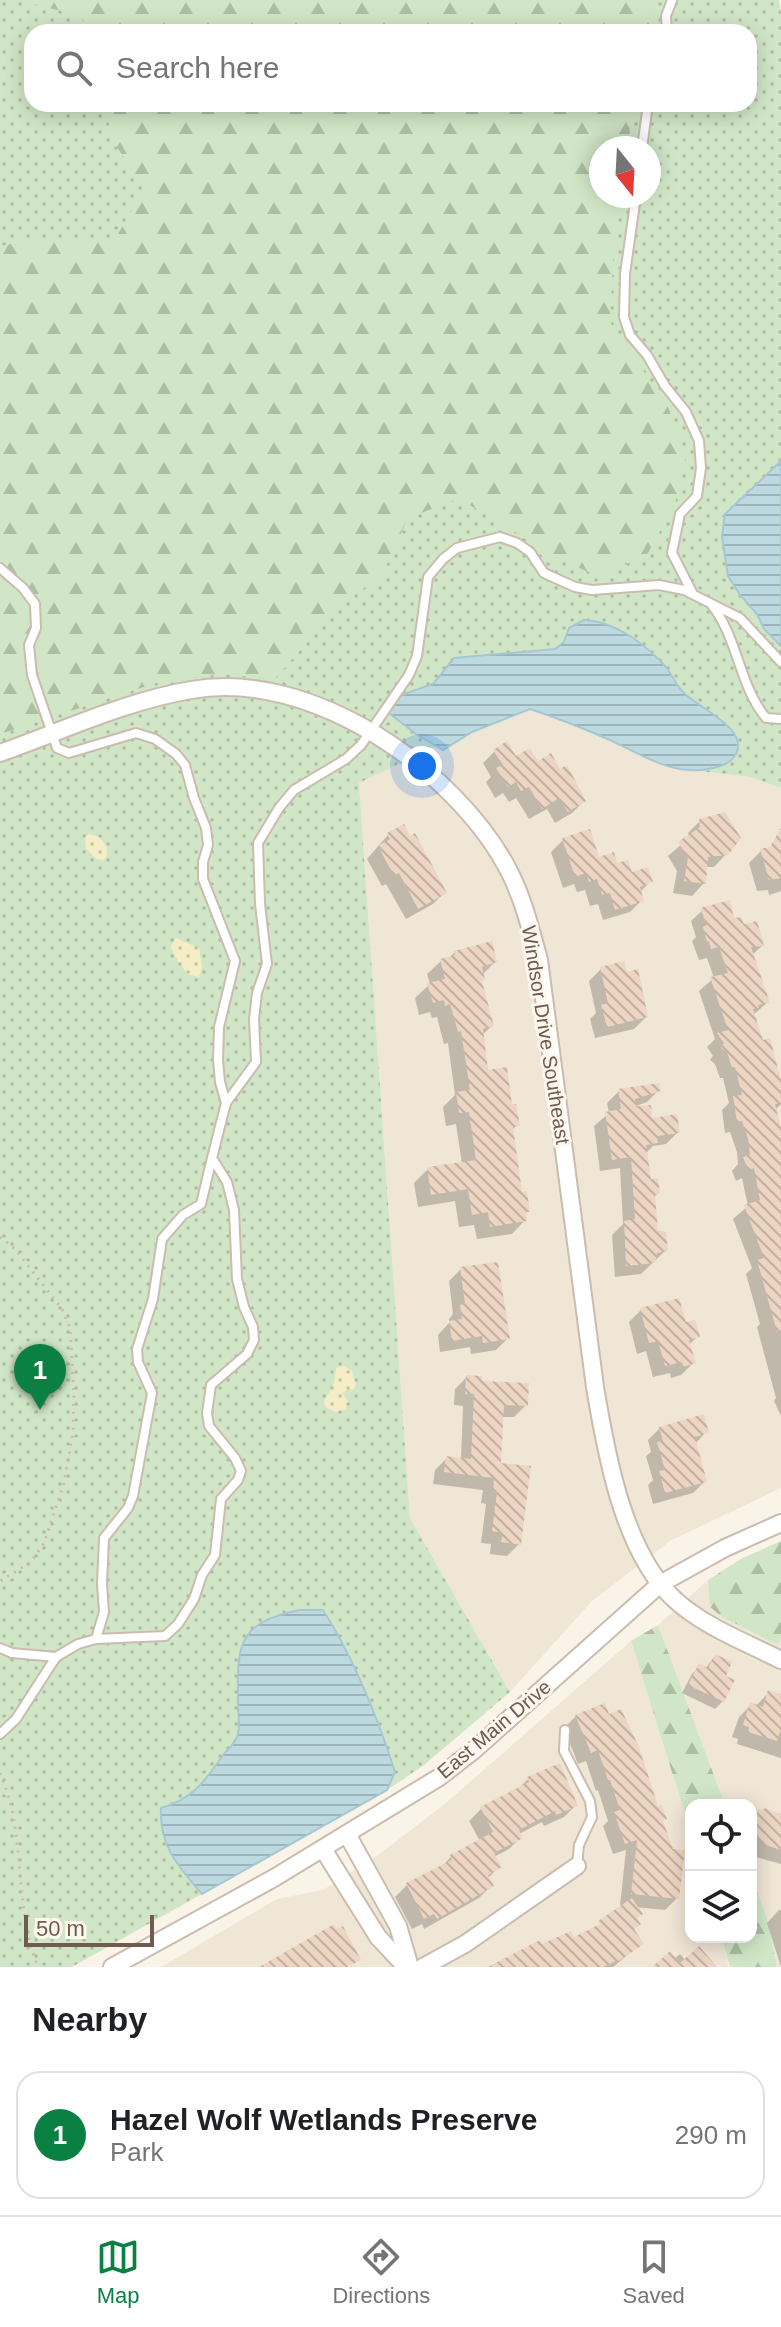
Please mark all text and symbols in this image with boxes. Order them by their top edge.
search box [24,24,757,112]
icon: search [52,46,96,90]
text: Search here [116,51,279,84]
north arrow [589,136,661,208]
your location [402,746,442,786]
street label: Windsor Drive Southeast [518,924,574,1146]
pin: 1 [14,1344,66,1410]
street label: East Main Drive [433,1675,555,1783]
map controls [685,1799,757,1943]
button: locate [685,1799,757,1871]
button: layers [685,1871,757,1943]
scale bar [24,1911,154,1947]
text: 50 m [36,1916,85,1941]
text: Nearby [32,2000,147,2038]
text: Hazel Wolf Wetlands Preserve [110,2103,537,2136]
text: 1 [53,2120,67,2150]
text: 290 m [675,2120,747,2150]
text: Park [110,2137,163,2167]
tab: Map [96,2235,140,2309]
tab: Directions [332,2235,430,2309]
tab: Saved [622,2235,685,2309]

